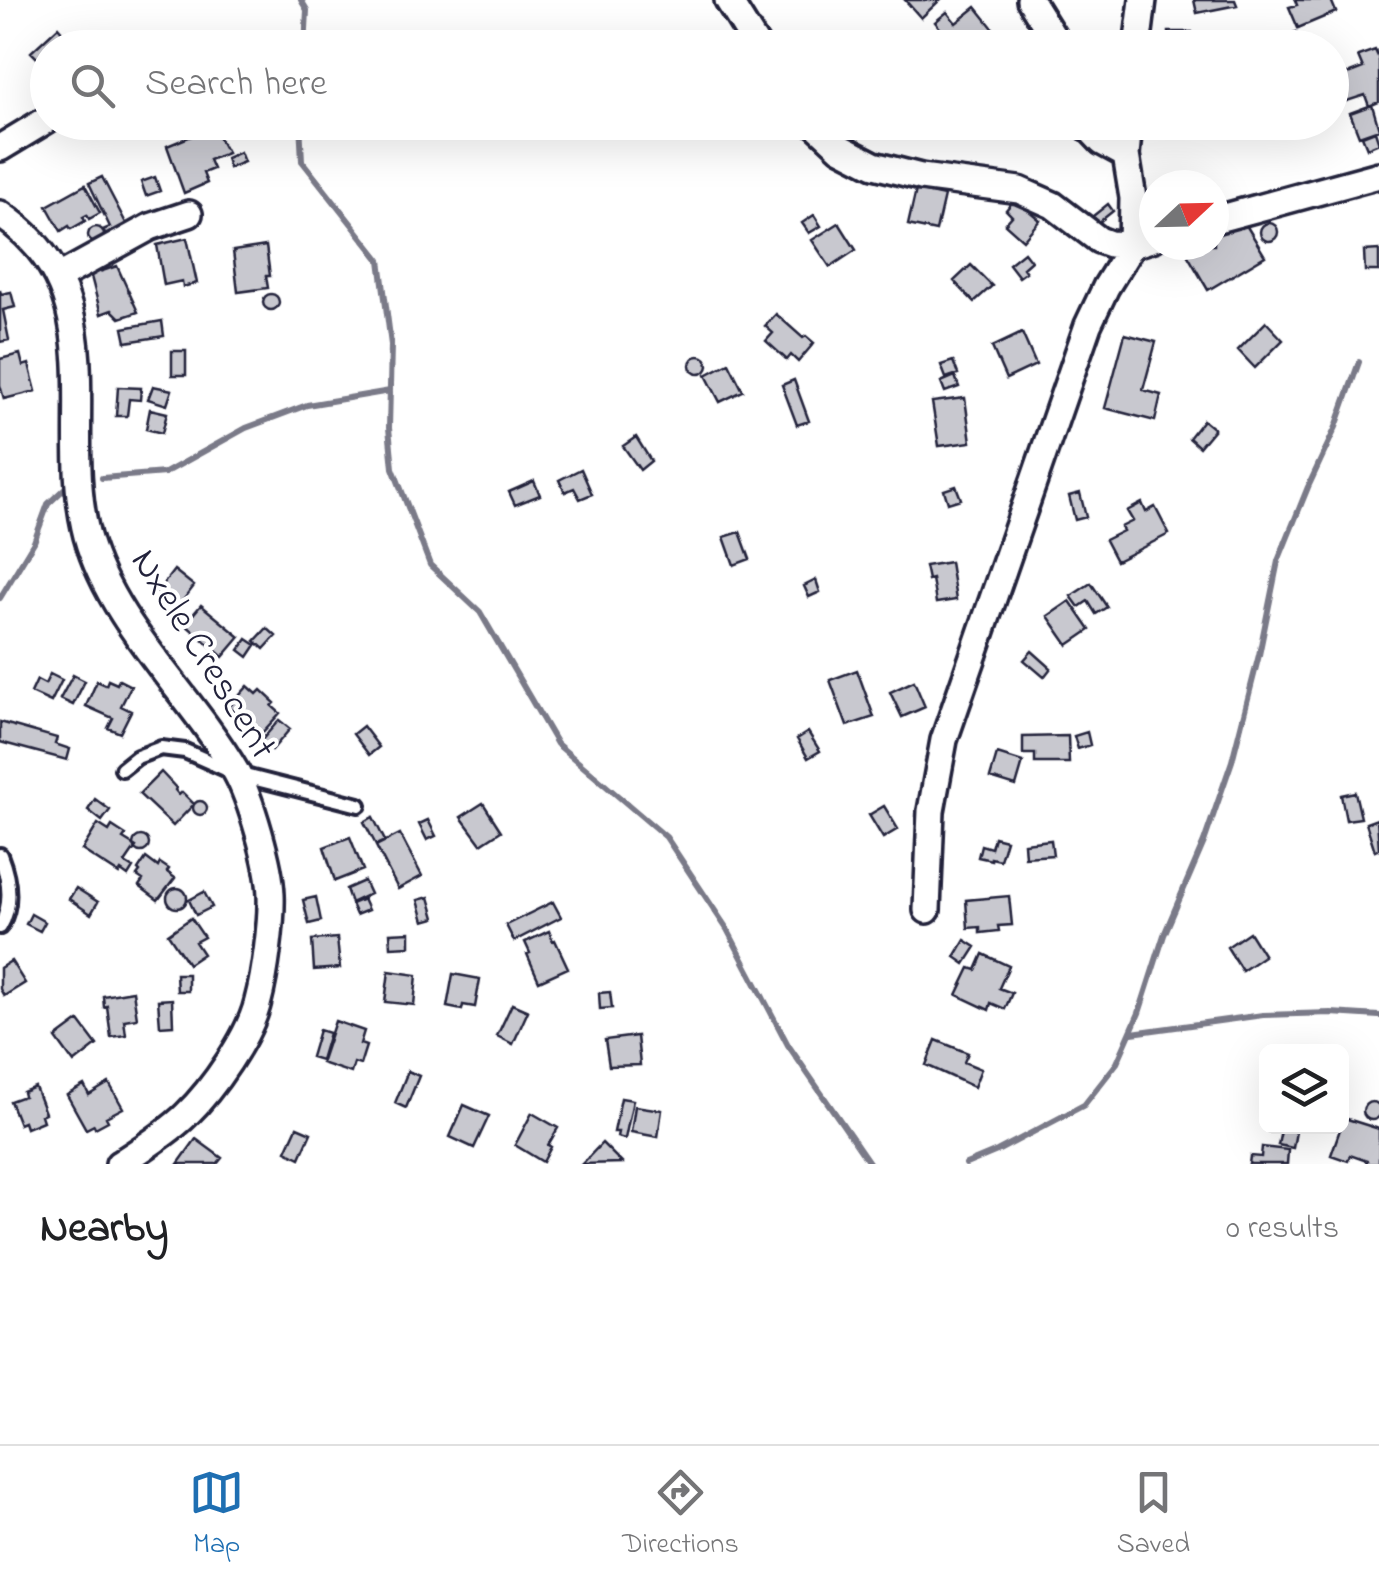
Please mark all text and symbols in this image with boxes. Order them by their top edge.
search box [30,30,1349,140]
text: Search here [145,57,327,113]
icon: search [65,58,120,113]
north arrow [1139,170,1229,260]
street label: Nxele Crescent [114,538,290,772]
map controls [1259,1044,1349,1134]
button: layers [1259,1044,1349,1134]
text: Nearby [40,1199,168,1260]
text: 0 results [1226,1206,1339,1253]
tab: Map [189,1465,244,1566]
tab: Directions [622,1465,739,1566]
tab: Saved [1117,1465,1190,1566]

